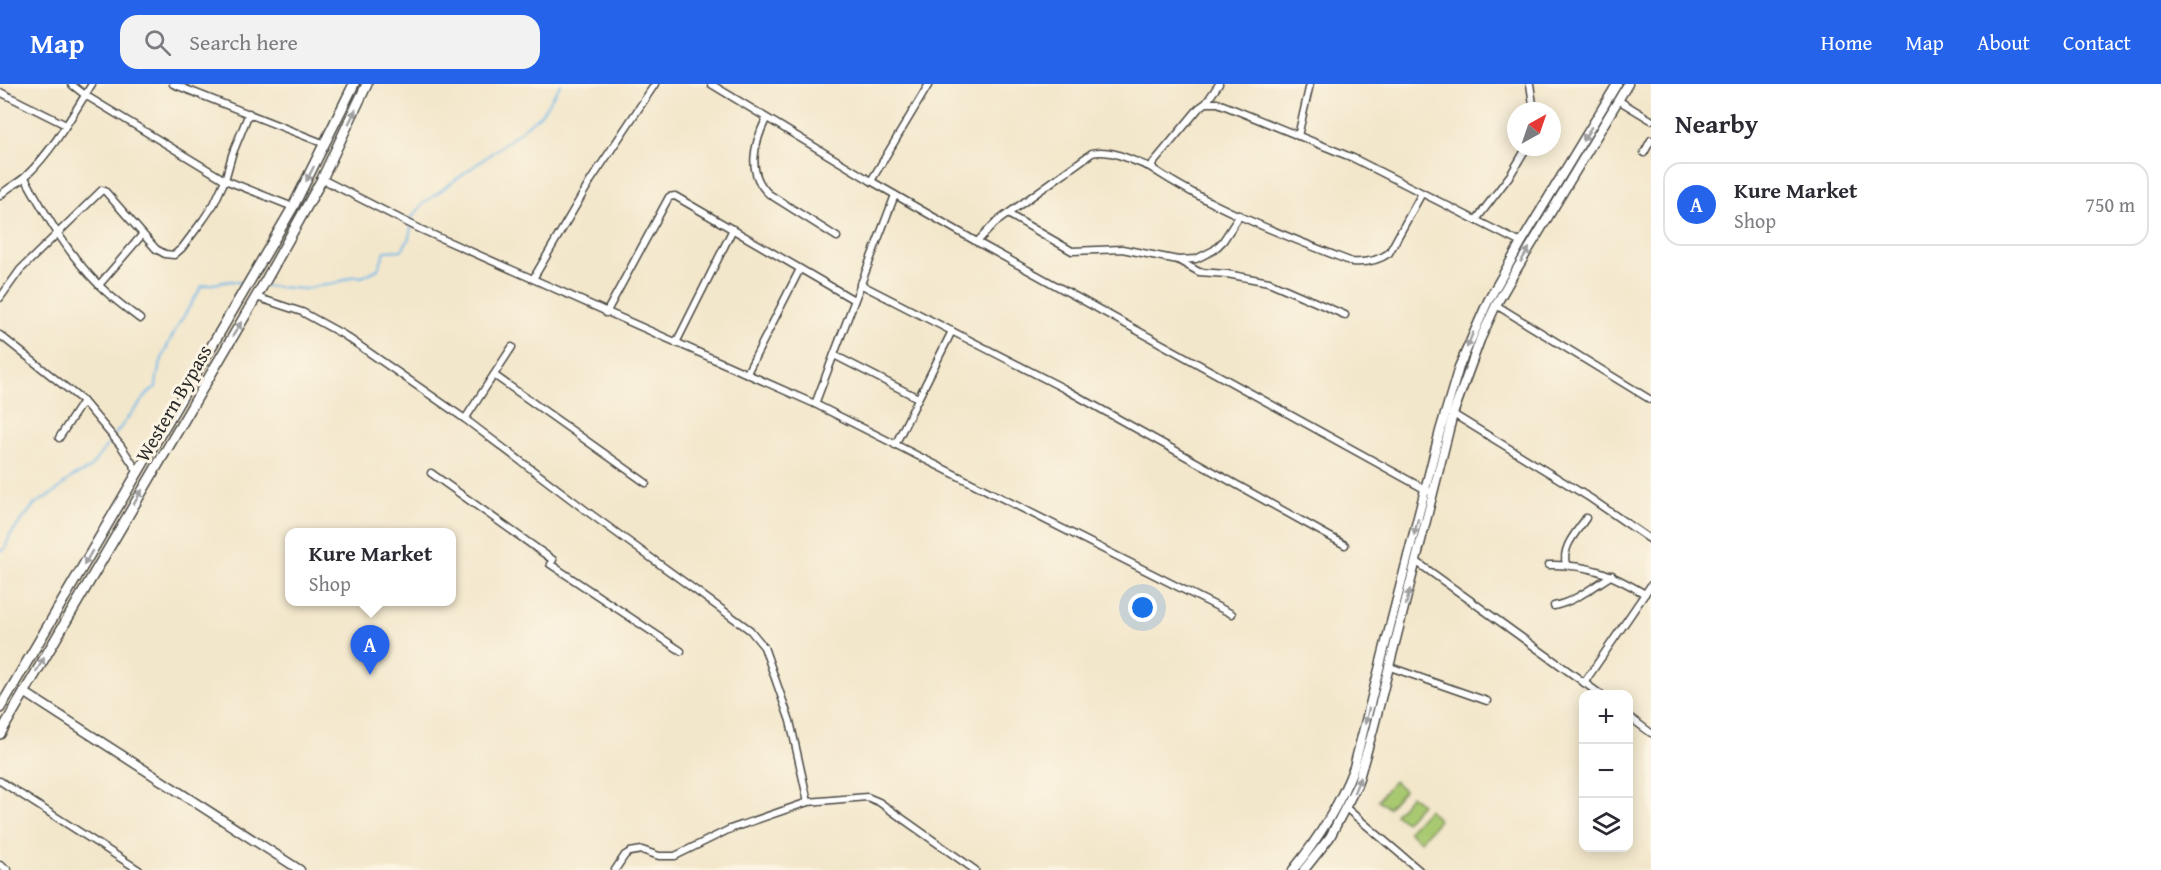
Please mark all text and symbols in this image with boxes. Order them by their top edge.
search box [120,15,540,69]
text: Map [30,22,84,63]
icon: search [141,26,174,59]
text: Search here [189,26,298,58]
text: Home [1821,27,1872,58]
text: Map [1905,27,1944,58]
text: About [1977,27,2030,58]
text: Contact [2063,27,2131,58]
north arrow [1507,102,1561,156]
text: Nearby [1675,104,1758,143]
one-way arrow [348,109,357,126]
one-way arrow [1582,126,1593,142]
one-way arrow [305,166,315,183]
text: Kure Market [1734,174,1857,206]
text: A [1690,190,1703,219]
text: 750 m [2085,190,2135,219]
text: Shop [1734,206,1776,235]
one-way arrow [1519,247,1530,263]
one-way arrow [232,320,242,337]
one-way arrow [1465,331,1474,349]
street label: Western Bypass [128,339,218,467]
one-way arrow [133,489,144,505]
one-way arrow [1410,518,1420,536]
popup [285,528,456,606]
text: Kure Market [309,537,432,569]
one-way arrow [82,550,93,566]
text: Shop [309,569,351,598]
one-way arrow [1403,588,1413,606]
your location [1128,593,1157,622]
pin: A [350,626,389,675]
one-way arrow [34,657,45,673]
map controls [1579,690,1633,852]
button: + [1579,690,1633,744]
one-way arrow [1362,707,1372,725]
button: − [1579,744,1633,798]
one-way arrow [1353,776,1362,794]
button: layers [1579,798,1633,852]

